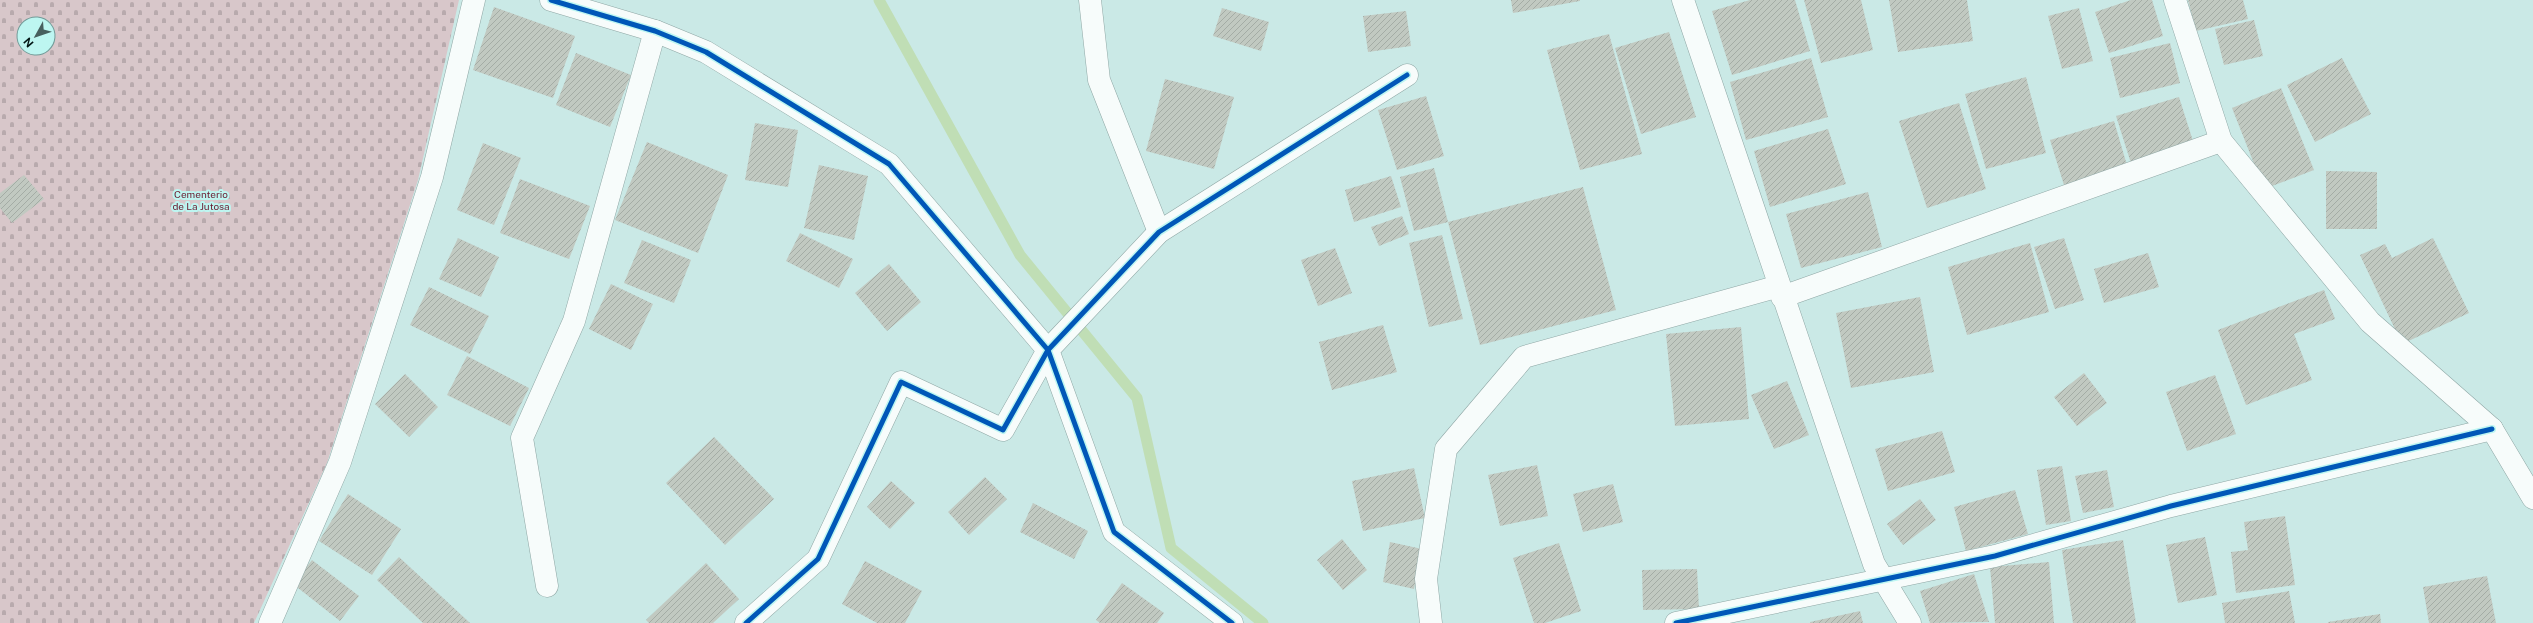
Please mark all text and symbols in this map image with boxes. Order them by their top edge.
north arrow [16,16,56,56]
text: N [21,35,36,50]
park label: Cementerio de La Jutosa [172,188,230,212]

